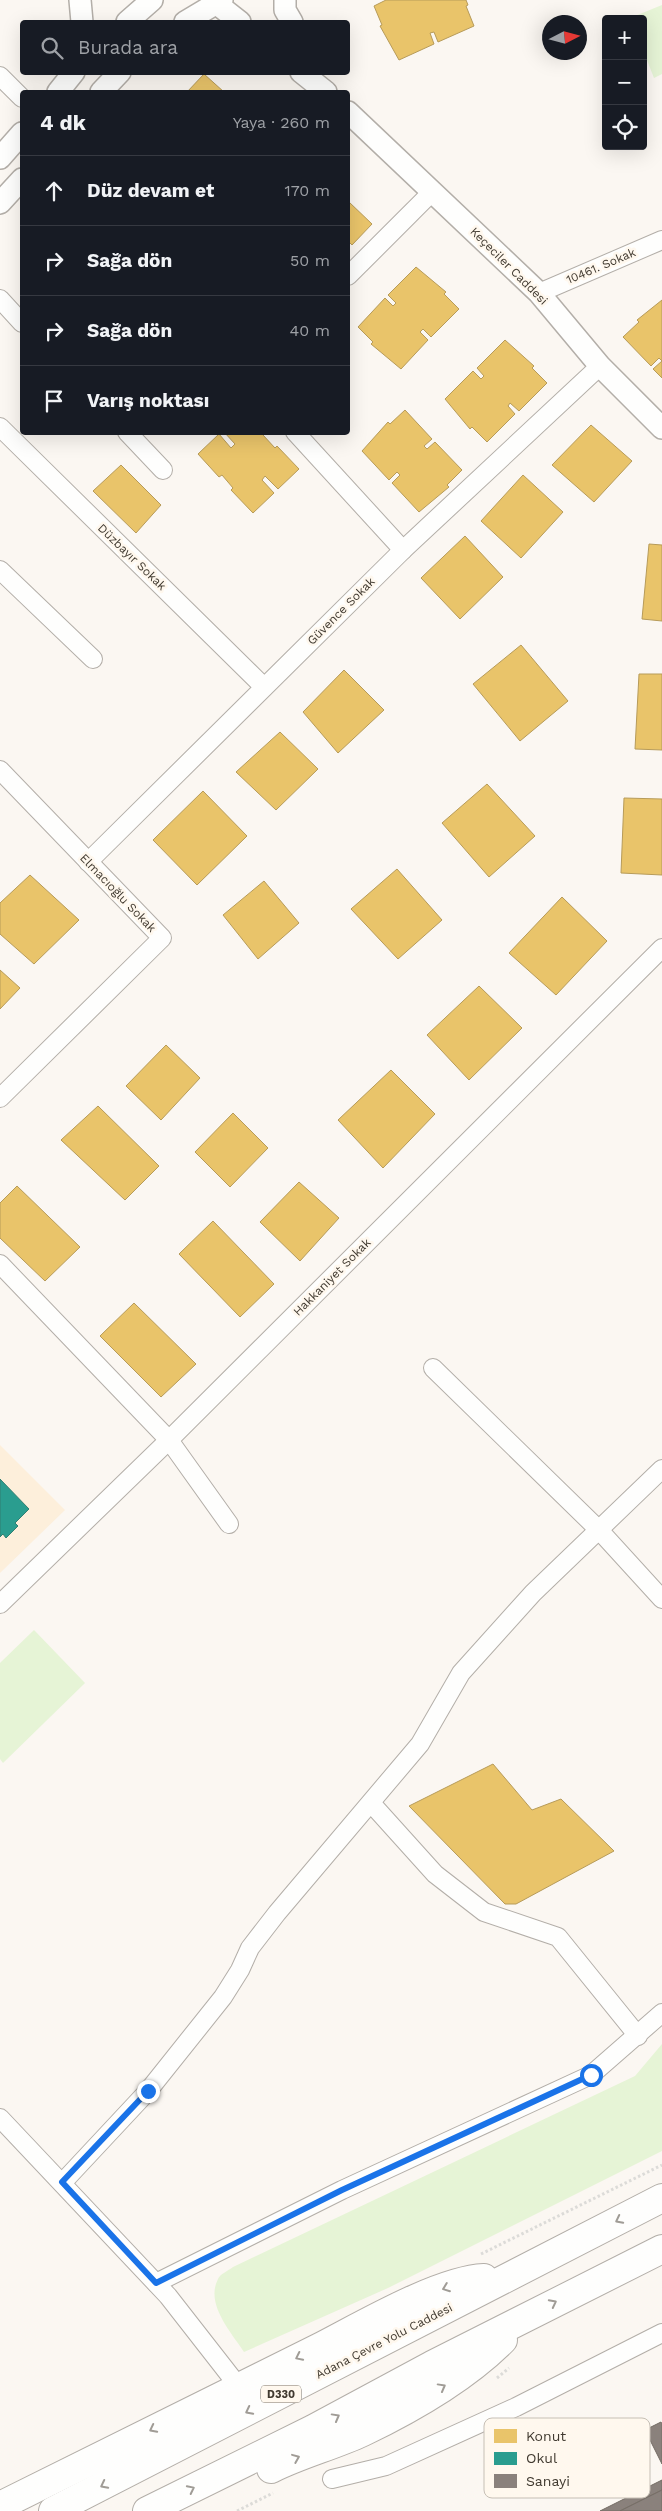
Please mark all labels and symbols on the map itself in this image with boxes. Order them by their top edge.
north arrow [542,15,587,60]
street label: Keçeciler Caddesi [467,224,551,308]
street label: 10461. Sokak [564,245,638,287]
street label: Düzbayır Sokak [95,521,169,593]
street label: Güvence Sokak [304,574,378,648]
street label: Elmacıoğlu Sokak [77,851,159,935]
street label: Hakkaniyet Sokak [290,1235,374,1319]
route start [580,2064,603,2087]
route end [137,2080,160,2103]
one-way arrow [615,2214,624,2224]
one-way arrow [442,2282,450,2292]
one-way arrow [548,2299,557,2309]
street label: Adana Çevre Yolu Caddesi [313,2300,455,2382]
one-way arrow [295,2351,304,2361]
one-way arrow [437,2384,446,2394]
road number: D330 [261,2386,301,2402]
one-way arrow [245,2405,254,2415]
one-way arrow [331,2413,340,2423]
legend [484,2418,650,2498]
one-way arrow [149,2423,158,2433]
text: Konut [526,2428,566,2444]
text: Okul [526,2450,558,2466]
one-way arrow [291,2454,300,2464]
text: Sanayi [526,2473,570,2489]
one-way arrow [100,2479,109,2489]
one-way arrow [186,2485,195,2496]

